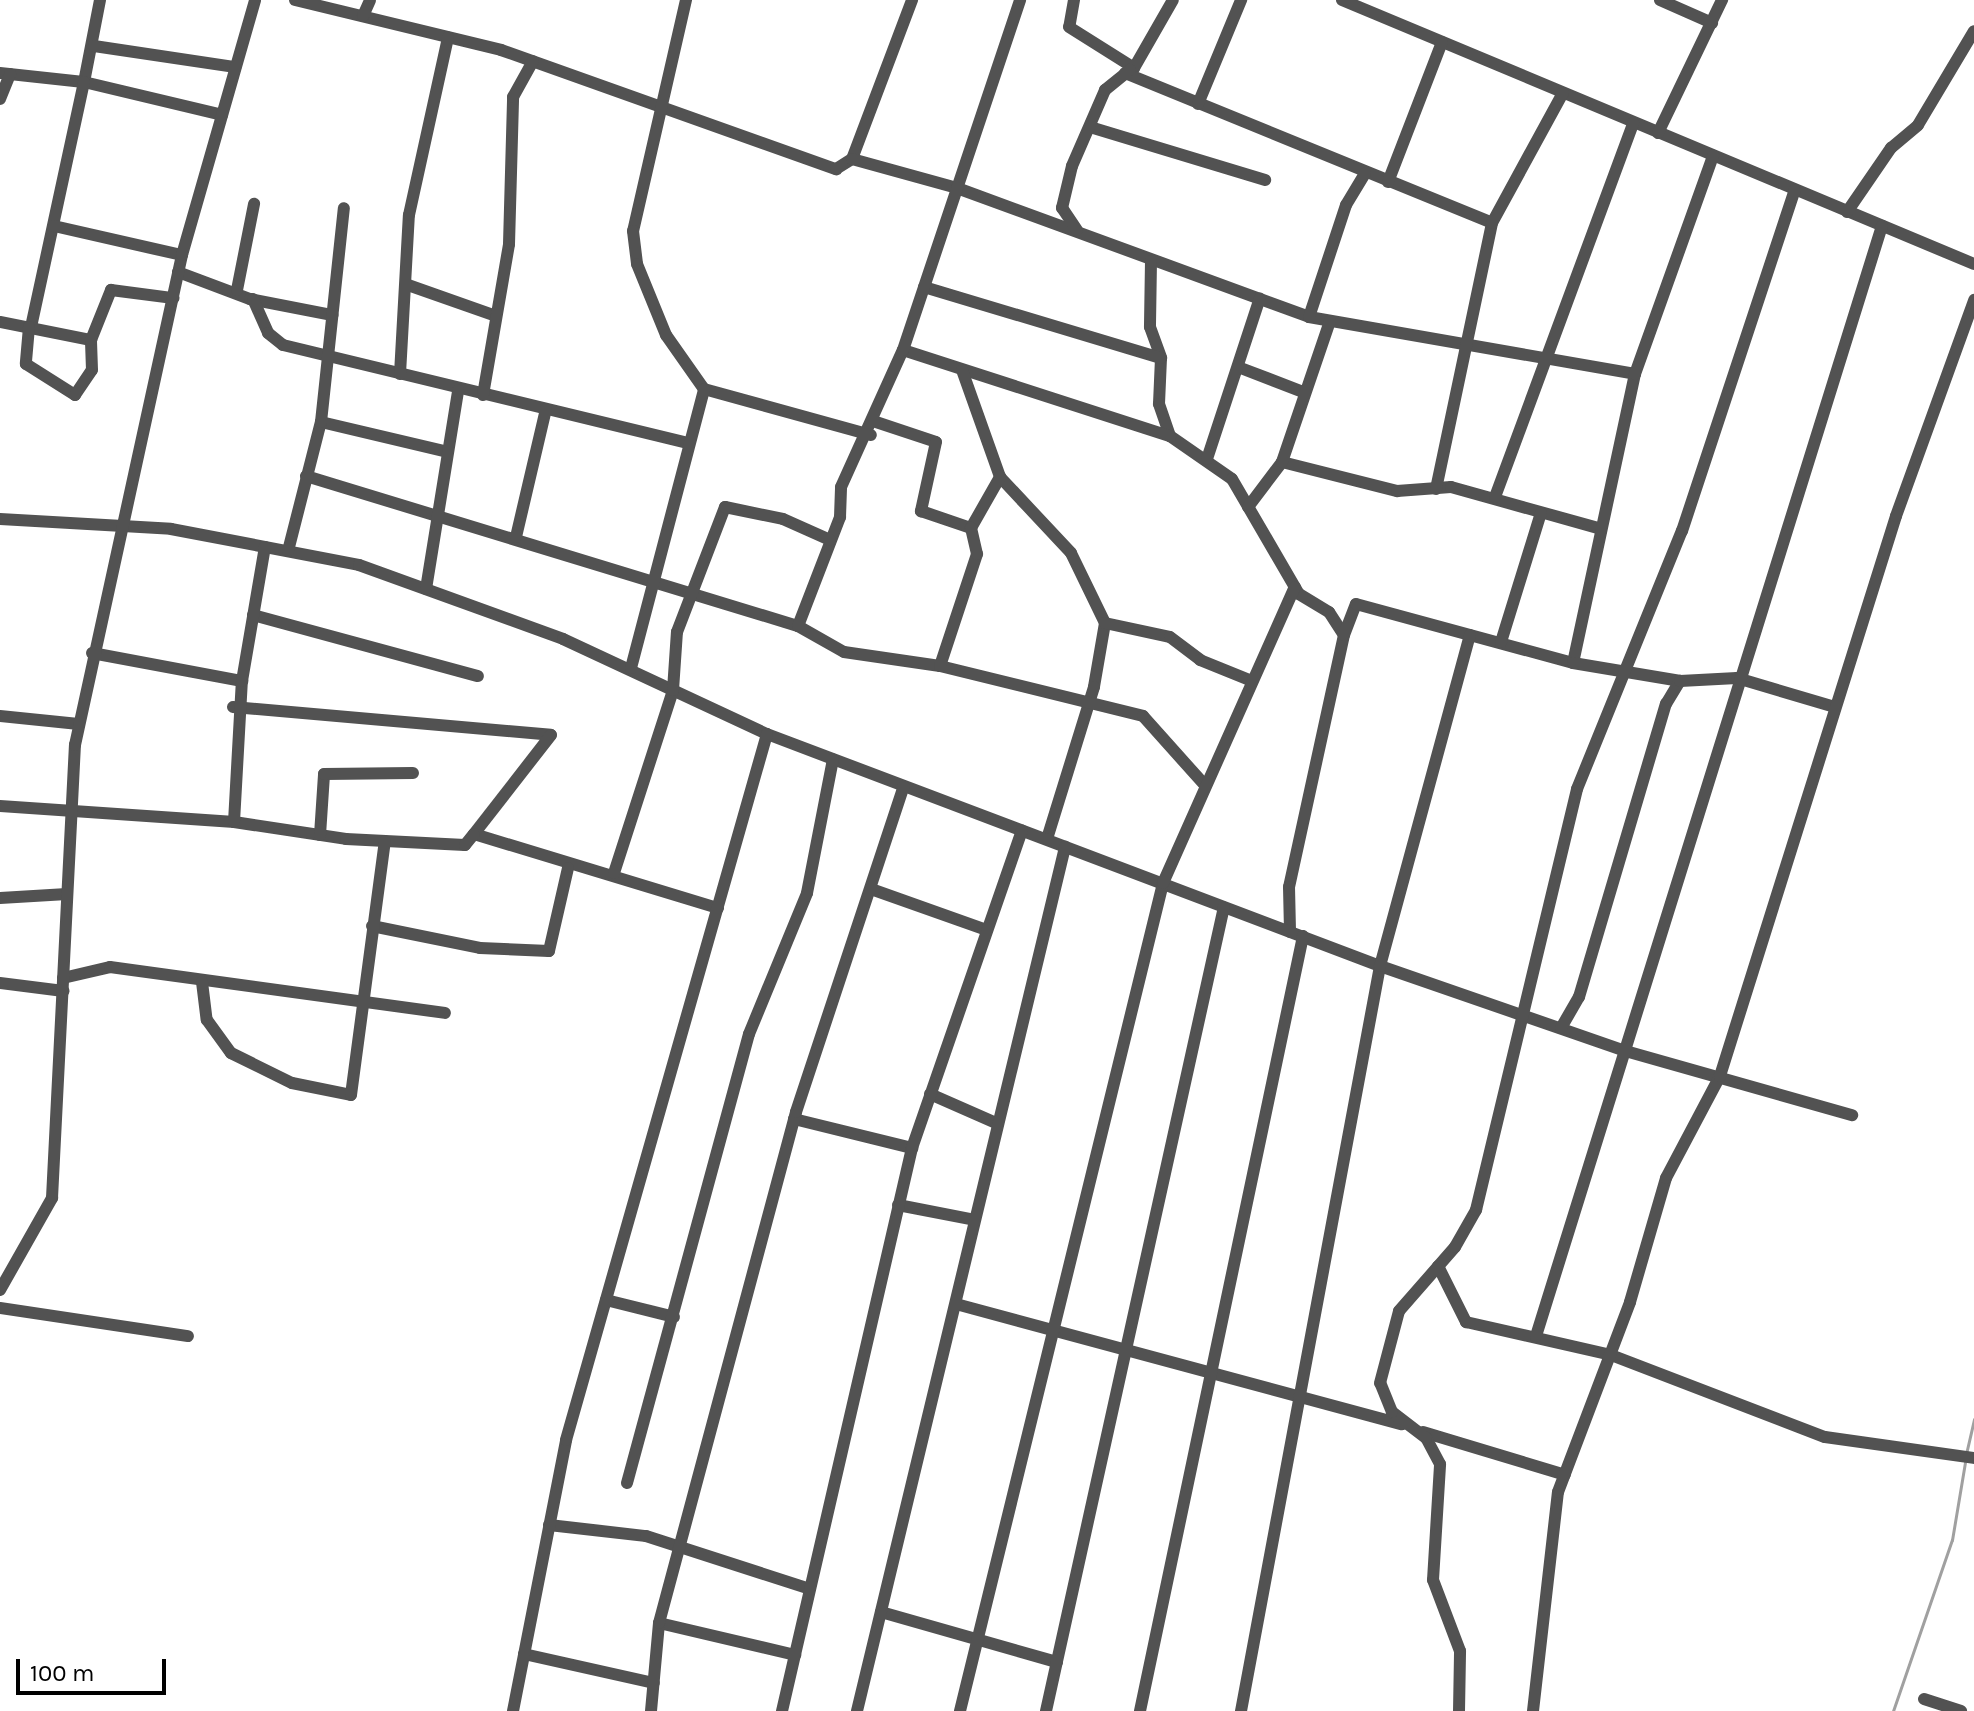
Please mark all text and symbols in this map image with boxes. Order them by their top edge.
scale bar [20,1643,170,1693]
text: 100 m [30,1659,95,1687]

